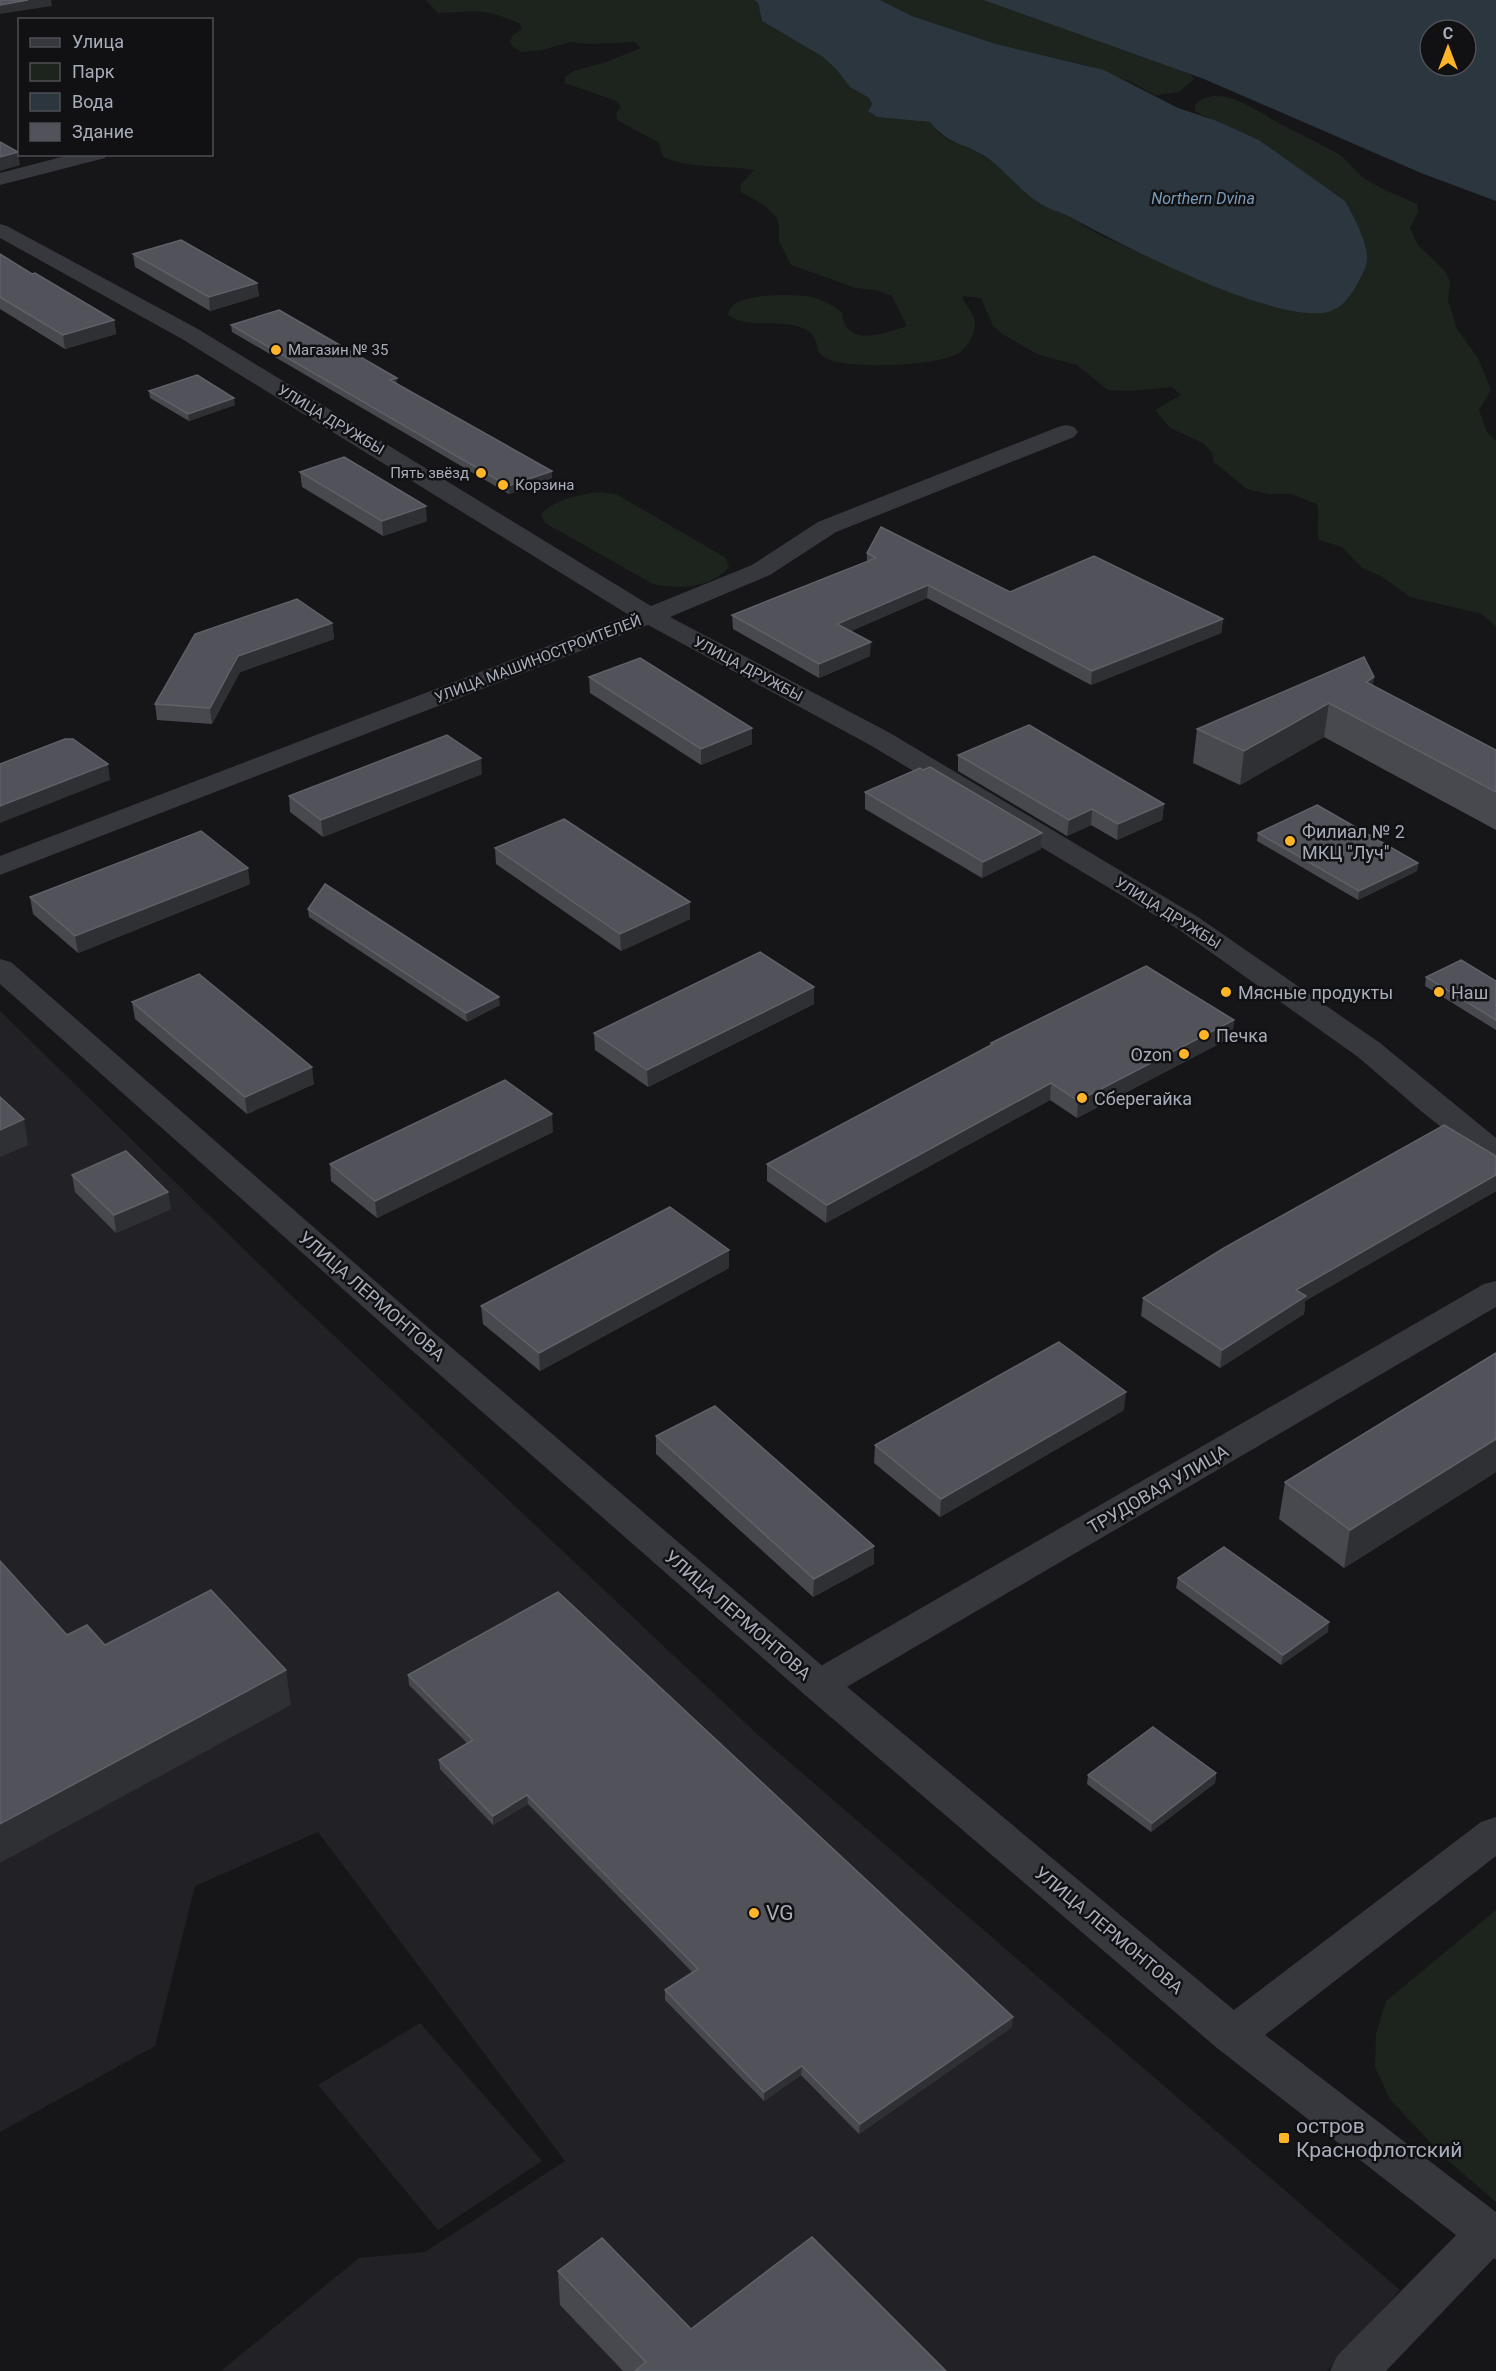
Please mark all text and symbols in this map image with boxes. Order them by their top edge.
legend [18,18,213,156]
north arrow [1418,18,1478,78]
text: С [1443,24,1453,43]
text: Улица [72,31,124,52]
text: Парк [72,61,115,82]
text: Вода [72,91,114,112]
text: Здание [72,121,134,142]
water label: Northern Dvina [1151,189,1255,208]
place label: Магазин № 35 [288,341,388,359]
marker: Магазин № 35 [269,343,283,357]
street label: УЛИЦА ДРУЖБЫ [274,381,388,459]
place label: Пять звёзд [390,464,469,482]
marker: Пять звёзд [474,466,488,480]
place label: Корзина [515,476,575,494]
marker: Корзина [496,478,510,492]
street label: УЛИЦА МАШИНОСТРОИТЕЛЕЙ [432,611,644,707]
street label: УЛИЦА ДРУЖБЫ [690,633,806,705]
place label: Филиал № 2 МКЦ "Луч" [1302,821,1405,863]
marker: Филиал № 2 МКЦ "Луч" [1283,834,1297,848]
street label: УЛИЦА ДРУЖБЫ [1112,873,1224,953]
place label: Мясные продукты [1238,982,1393,1003]
place label: Наш [1451,982,1488,1003]
marker: Мясные продукты [1219,985,1233,999]
marker: Наш [1432,985,1446,999]
place label: Печка [1216,1025,1268,1046]
marker: Печка [1197,1028,1211,1042]
place label: Ozon [1131,1044,1172,1065]
marker: Ozon [1177,1047,1191,1061]
place label: Сберегайка [1094,1088,1192,1109]
marker: Сберегайка [1075,1091,1089,1105]
street label: УЛИЦА ЛЕРМОНТОВА [295,1227,450,1365]
street label: ТРУДОВАЯ УЛИЦА [1084,1440,1232,1538]
street label: УЛИЦА ЛЕРМОНТОВА [661,1546,816,1684]
street label: УЛИЦА ЛЕРМОНТОВА [1031,1862,1187,1998]
place label: VG [766,1901,794,1925]
marker: VG [747,1906,761,1920]
place label: остров Краснофлотский [1296,2114,1462,2162]
marker: остров Краснофлотский [1277,2131,1291,2145]

